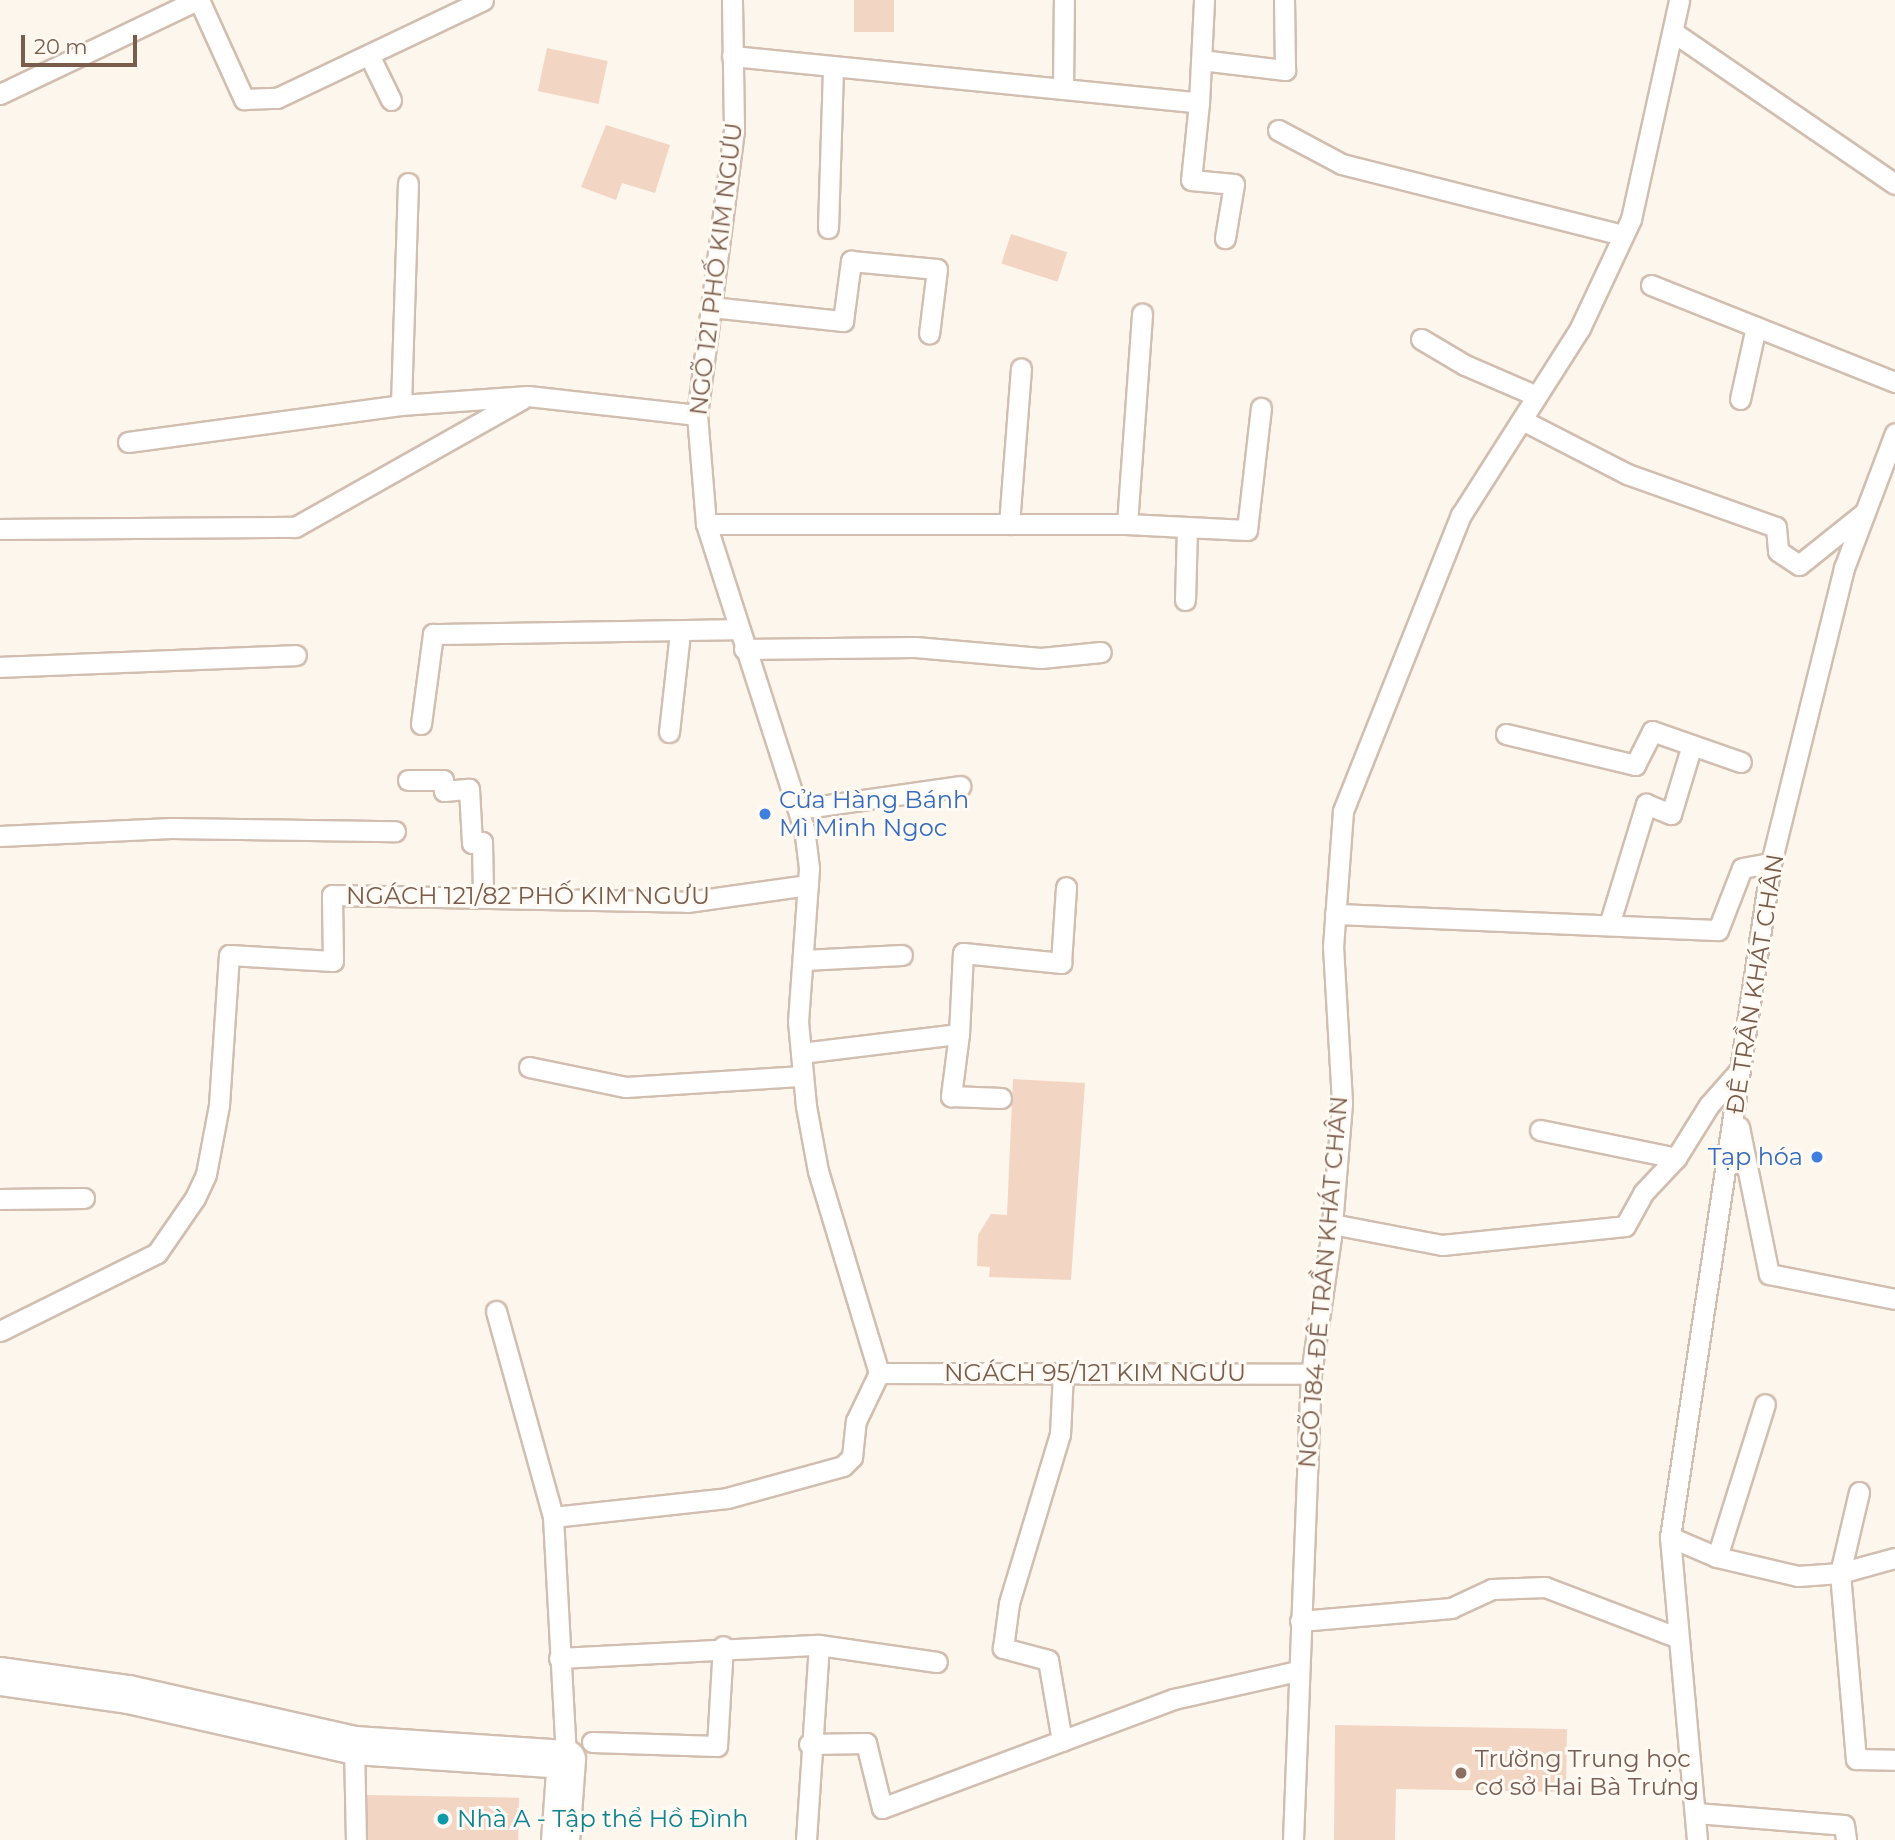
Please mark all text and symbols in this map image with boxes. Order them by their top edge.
scale bar [24,21,140,65]
text: 20 m [34,34,88,59]
street label: NGÕ 121 PHỐ KIM NGƯU [684,121,748,417]
place label: Cửa Hàng Bánh Mì Minh Ngoc [779,786,969,842]
marker: Cửa Hàng Bánh Mì Minh Ngoc [757,806,773,822]
street label: ĐÊ TRẦN KHÁT CHÂN [1720,852,1790,1116]
street label: NGÁCH 121/82 PHỐ KIM NGƯU [346,882,710,910]
street label: NGÕ 184 ĐÊ TRẦN KHÁT CHÂN [1292,1095,1354,1469]
place label: Tạp hóa [1708,1143,1803,1171]
marker: Tạp hóa [1809,1149,1825,1165]
street label: NGÁCH 95/121 KIM NGƯU [944,1359,1246,1387]
place label: Trường Trung học cơ sở Hai Bà Trưng [1475,1745,1699,1801]
marker: Trường Trung học cơ sở Hai Bà Trưng [1453,1765,1469,1781]
place label: Nhà A - Tập thể Hồ Đình [457,1805,748,1833]
marker: Nhà A - Tập thể Hồ Đình [435,1811,451,1827]

